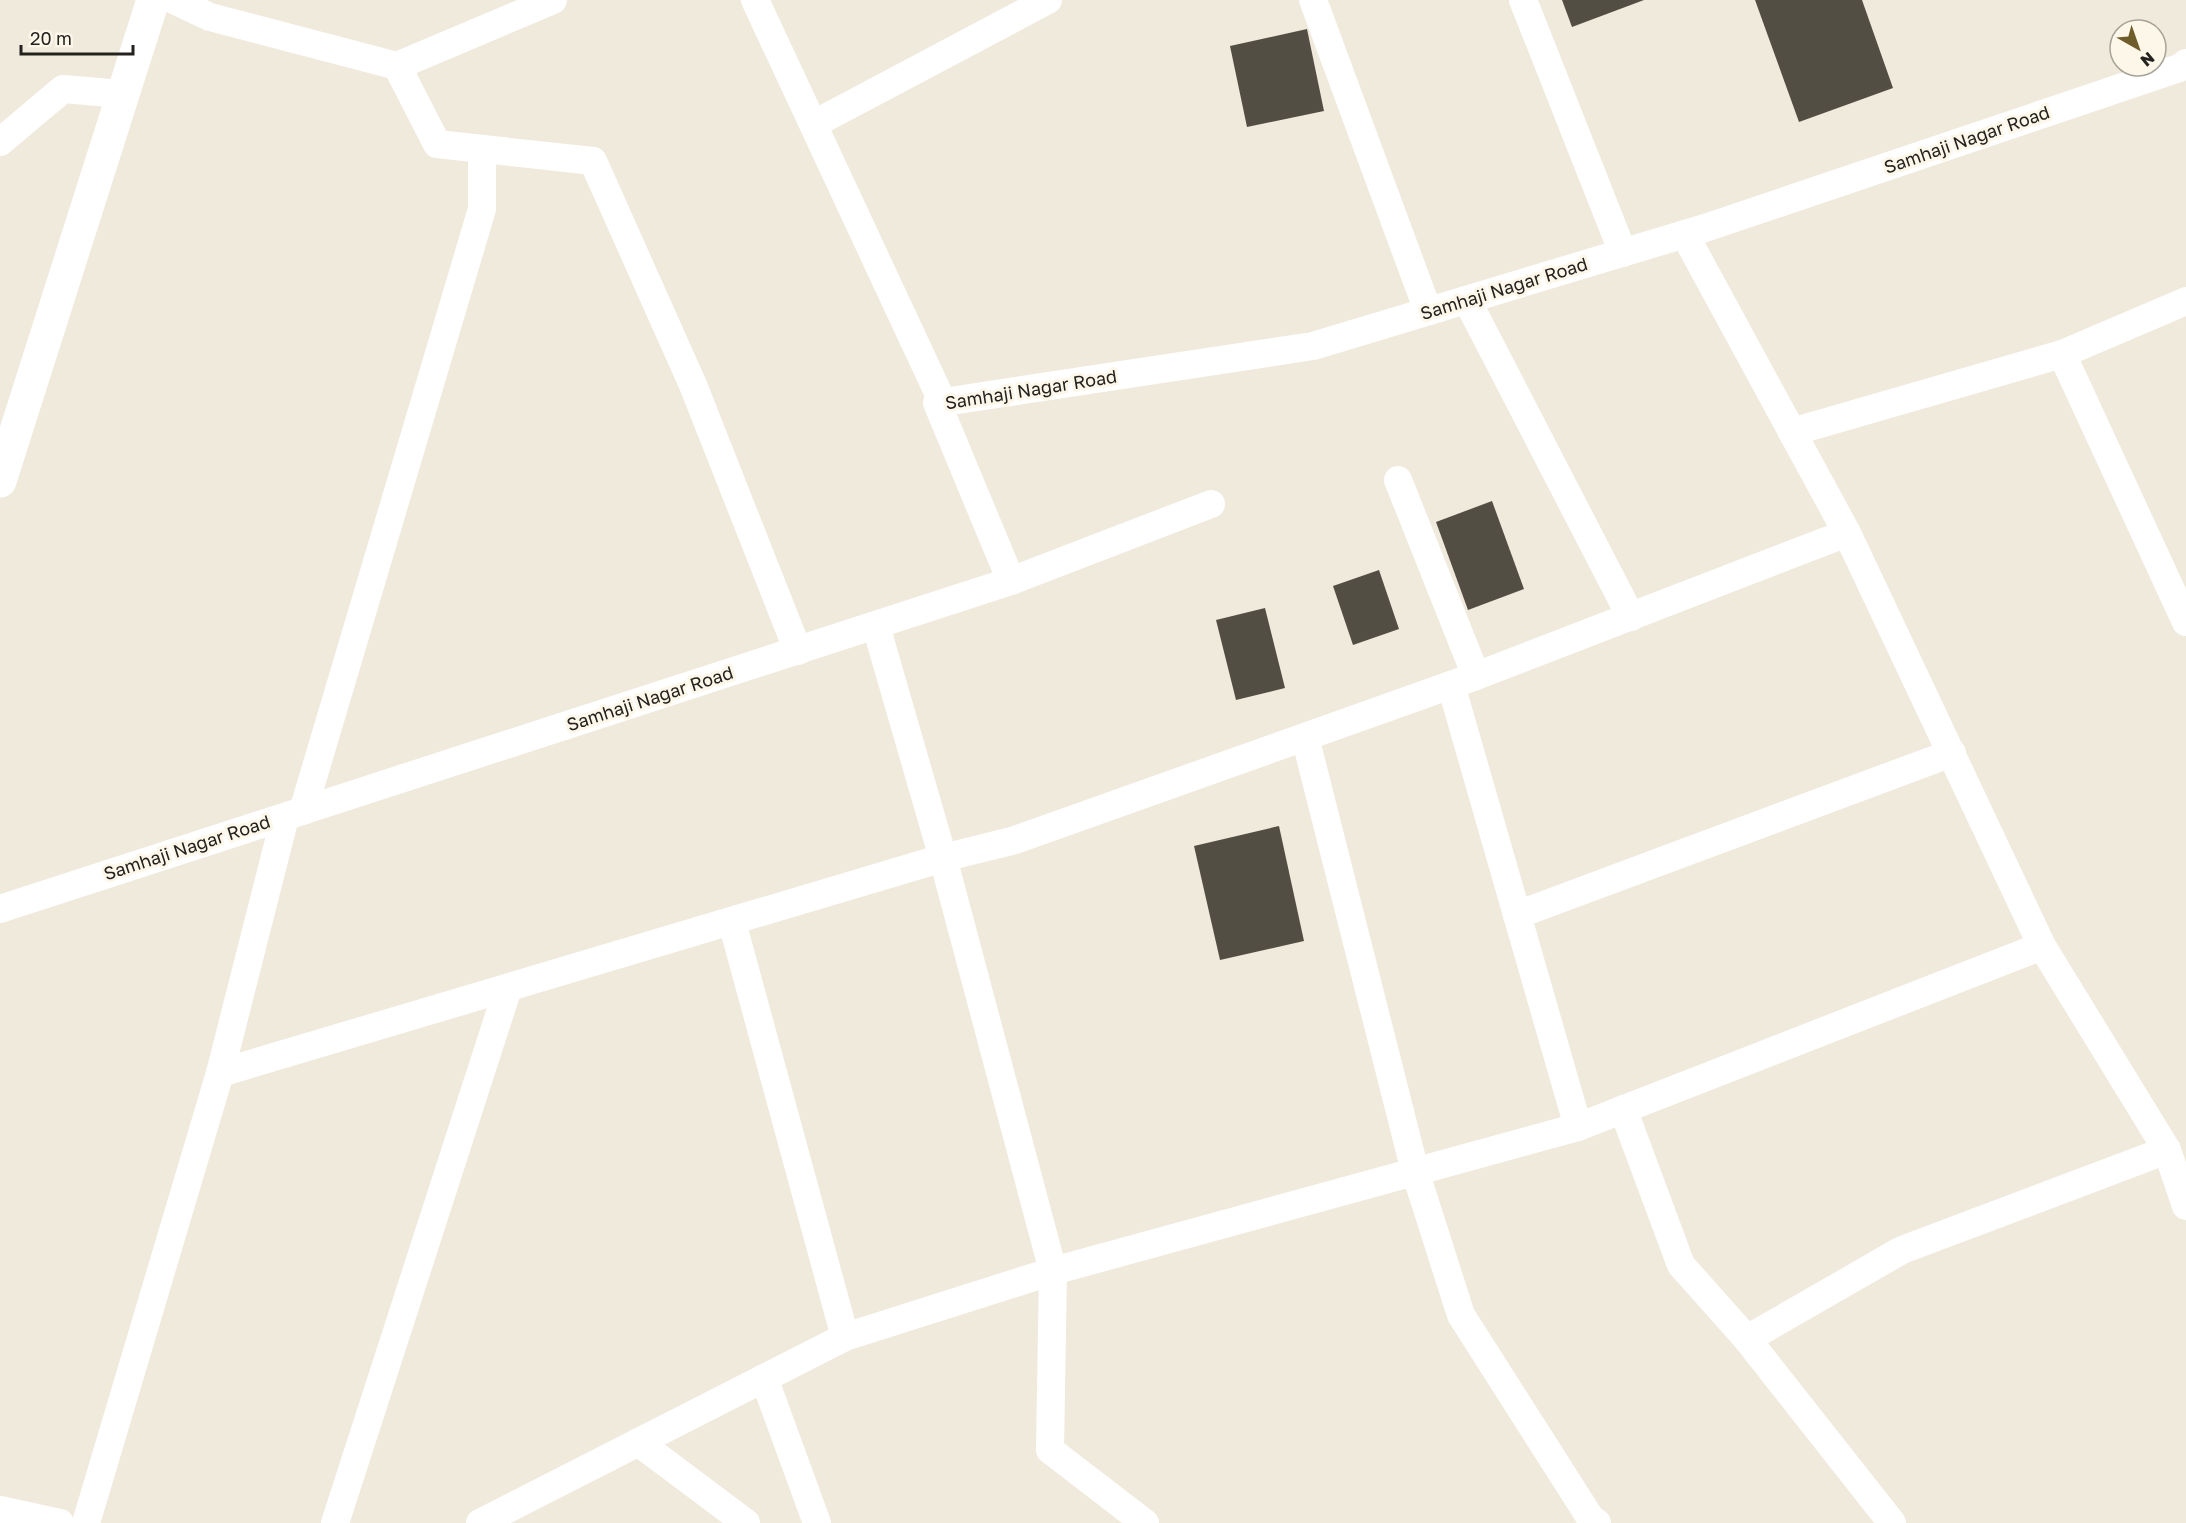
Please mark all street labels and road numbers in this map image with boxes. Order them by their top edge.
street label: Samhaji Nagar Road [1881,100,2052,178]
street label: Samhaji Nagar Road [1417,252,1590,324]
street label: Samhaji Nagar Road [943,365,1118,413]
street label: Samhaji Nagar Road [564,661,736,735]
street label: Samhaji Nagar Road [101,810,273,884]

